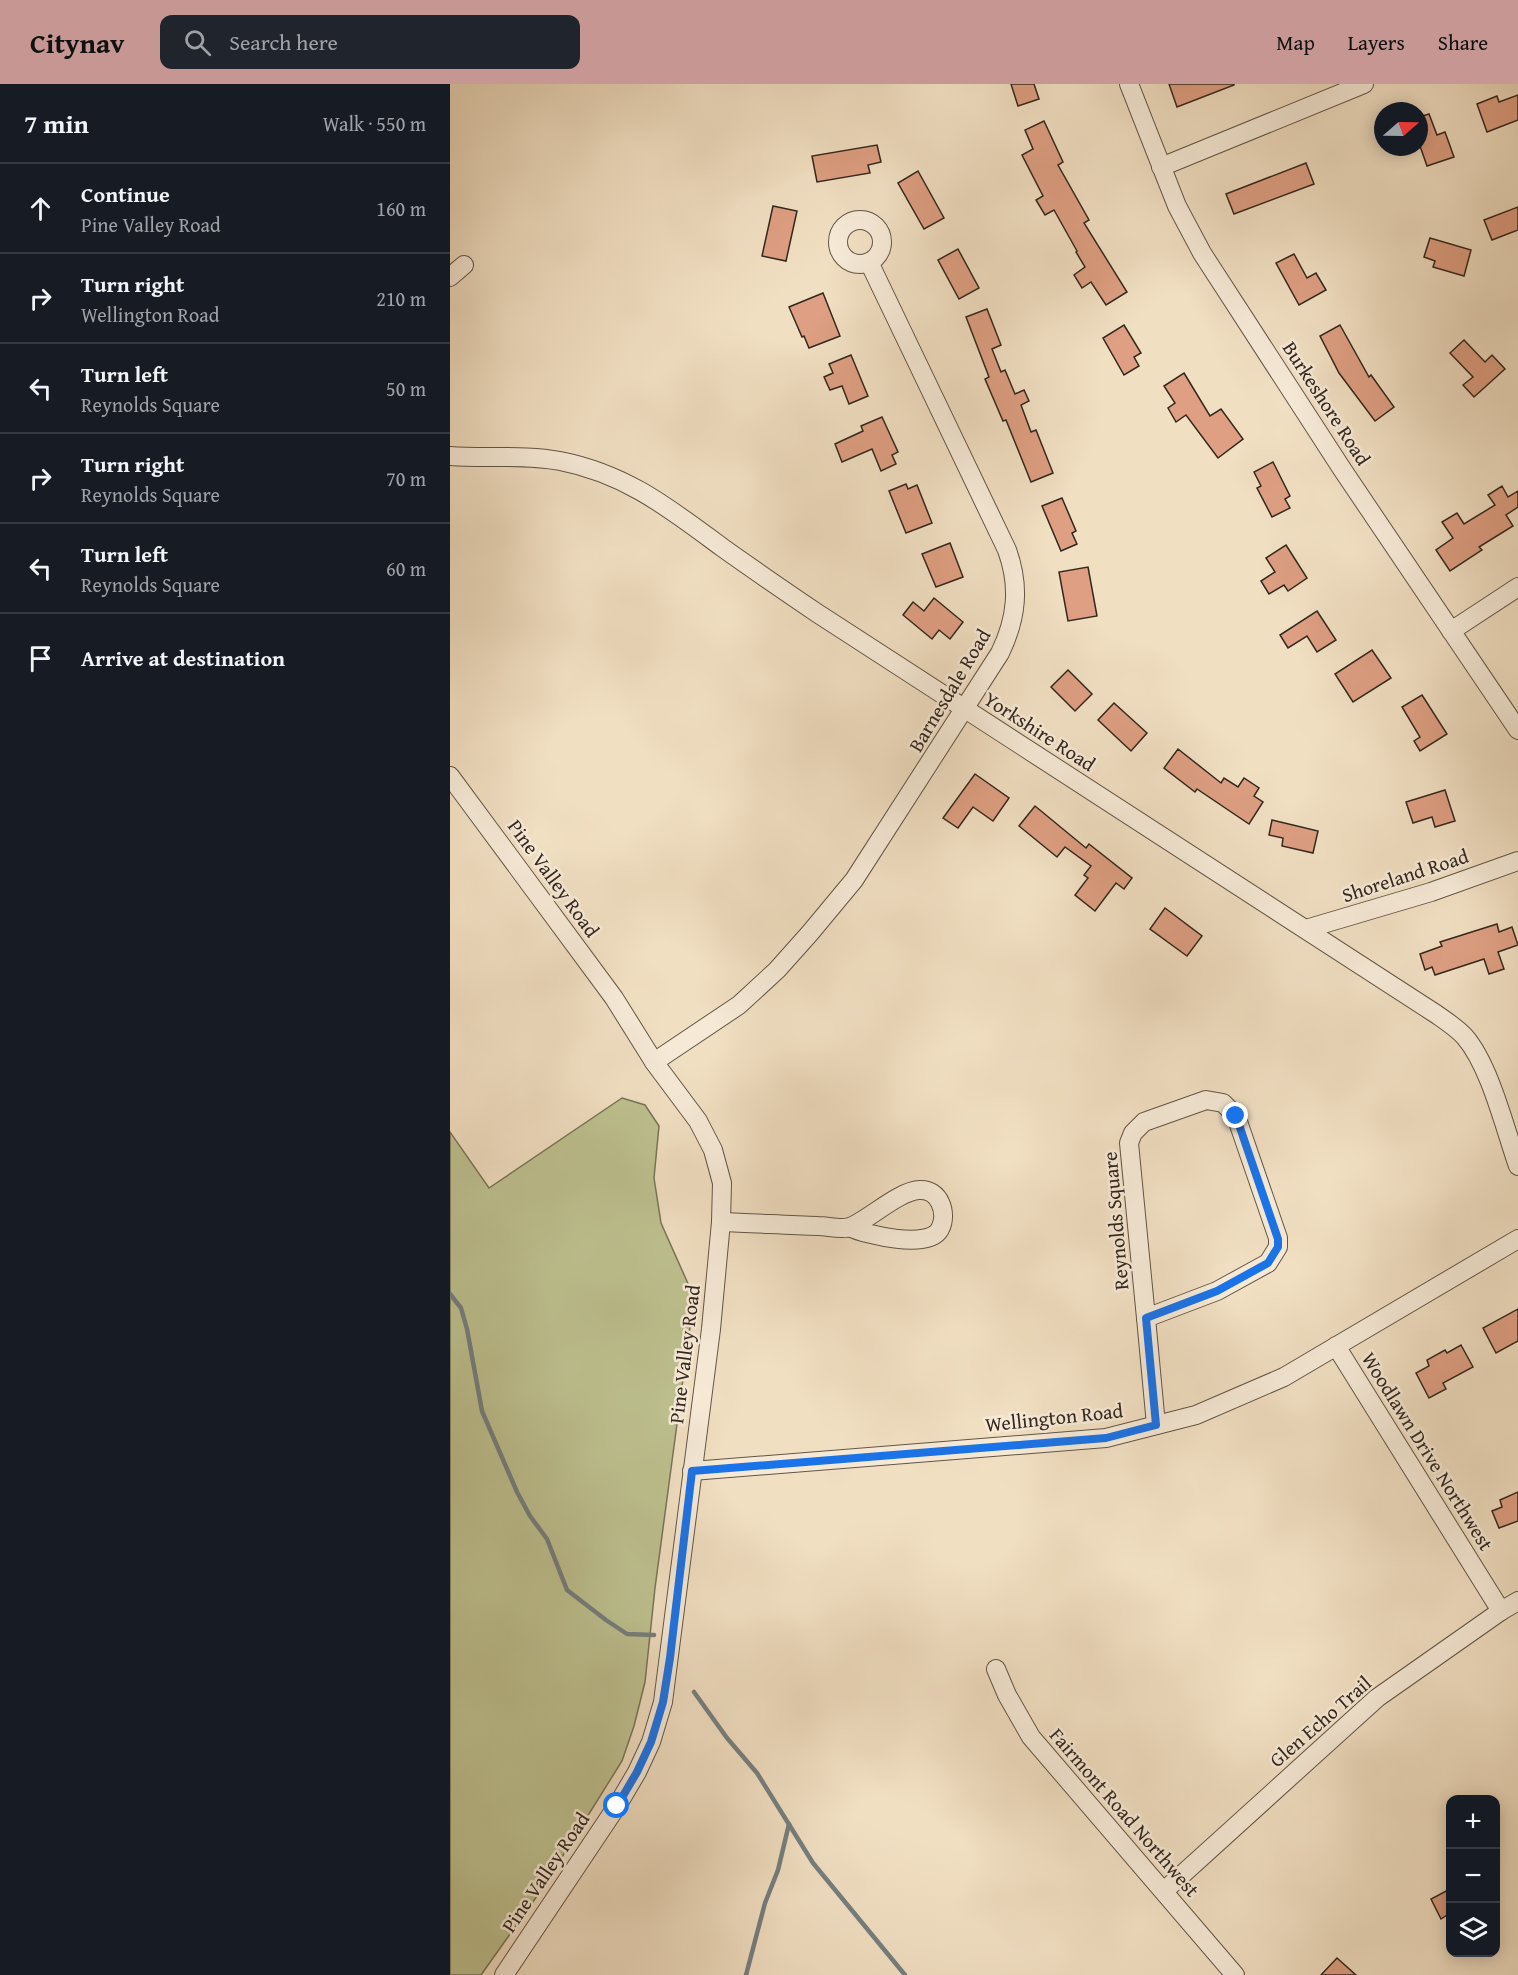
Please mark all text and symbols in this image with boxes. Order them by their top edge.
search box [160,15,580,69]
text: Citynav [30,22,124,63]
icon: search [181,26,214,59]
text: Search here [229,26,338,58]
text: Map [1276,27,1315,58]
text: Layers [1348,27,1405,58]
text: Share [1438,27,1488,58]
north arrow [1374,102,1428,156]
text: 7 min [24,104,89,143]
text: Walk · 550 m [323,109,426,138]
text: Continue [81,178,170,210]
icon: ahead [24,192,57,225]
text: 160 m [376,194,426,223]
text: Pine Valley Road [81,210,221,239]
text: Turn right [81,268,184,300]
icon: right [24,282,57,315]
text: 210 m [376,284,426,313]
text: Wellington Road [81,300,219,329]
street label: Burkeshore Road [1276,335,1378,471]
text: Turn left [81,358,168,390]
icon: left [24,372,57,405]
text: 50 m [386,374,426,403]
text: Reynolds Square [81,390,220,419]
text: Turn right [81,448,184,480]
icon: right [24,462,57,495]
text: 70 m [386,464,426,493]
text: Reynolds Square [81,480,220,509]
text: Turn left [81,538,168,570]
icon: left [24,552,57,585]
text: 60 m [386,554,426,583]
text: Reynolds Square [81,570,220,599]
street label: Barnesdale Road [901,623,997,757]
icon: arrive [24,642,57,675]
text: Arrive at destination [81,642,285,674]
street label: Yorkshire Road [979,684,1102,778]
street label: Pine Valley Road [501,813,607,943]
street label: Shoreland Road [1338,841,1472,909]
route end [1222,1102,1248,1128]
street label: Reynolds Square [1095,1151,1135,1291]
street label: Pine Valley Road [661,1283,707,1425]
street label: Woodlawn Drive Northwest [1355,1346,1501,1556]
street label: Wellington Road [984,1395,1125,1439]
street label: Glen Echo Trail [1263,1668,1378,1774]
street label: Fairmont Road Northwest [1043,1721,1207,1903]
route start [603,1792,629,1818]
map controls [1446,1795,1500,1957]
button: + [1446,1795,1500,1849]
street label: Pine Valley Road [494,1806,596,1938]
button: − [1446,1849,1500,1903]
button: layers [1446,1903,1500,1957]

